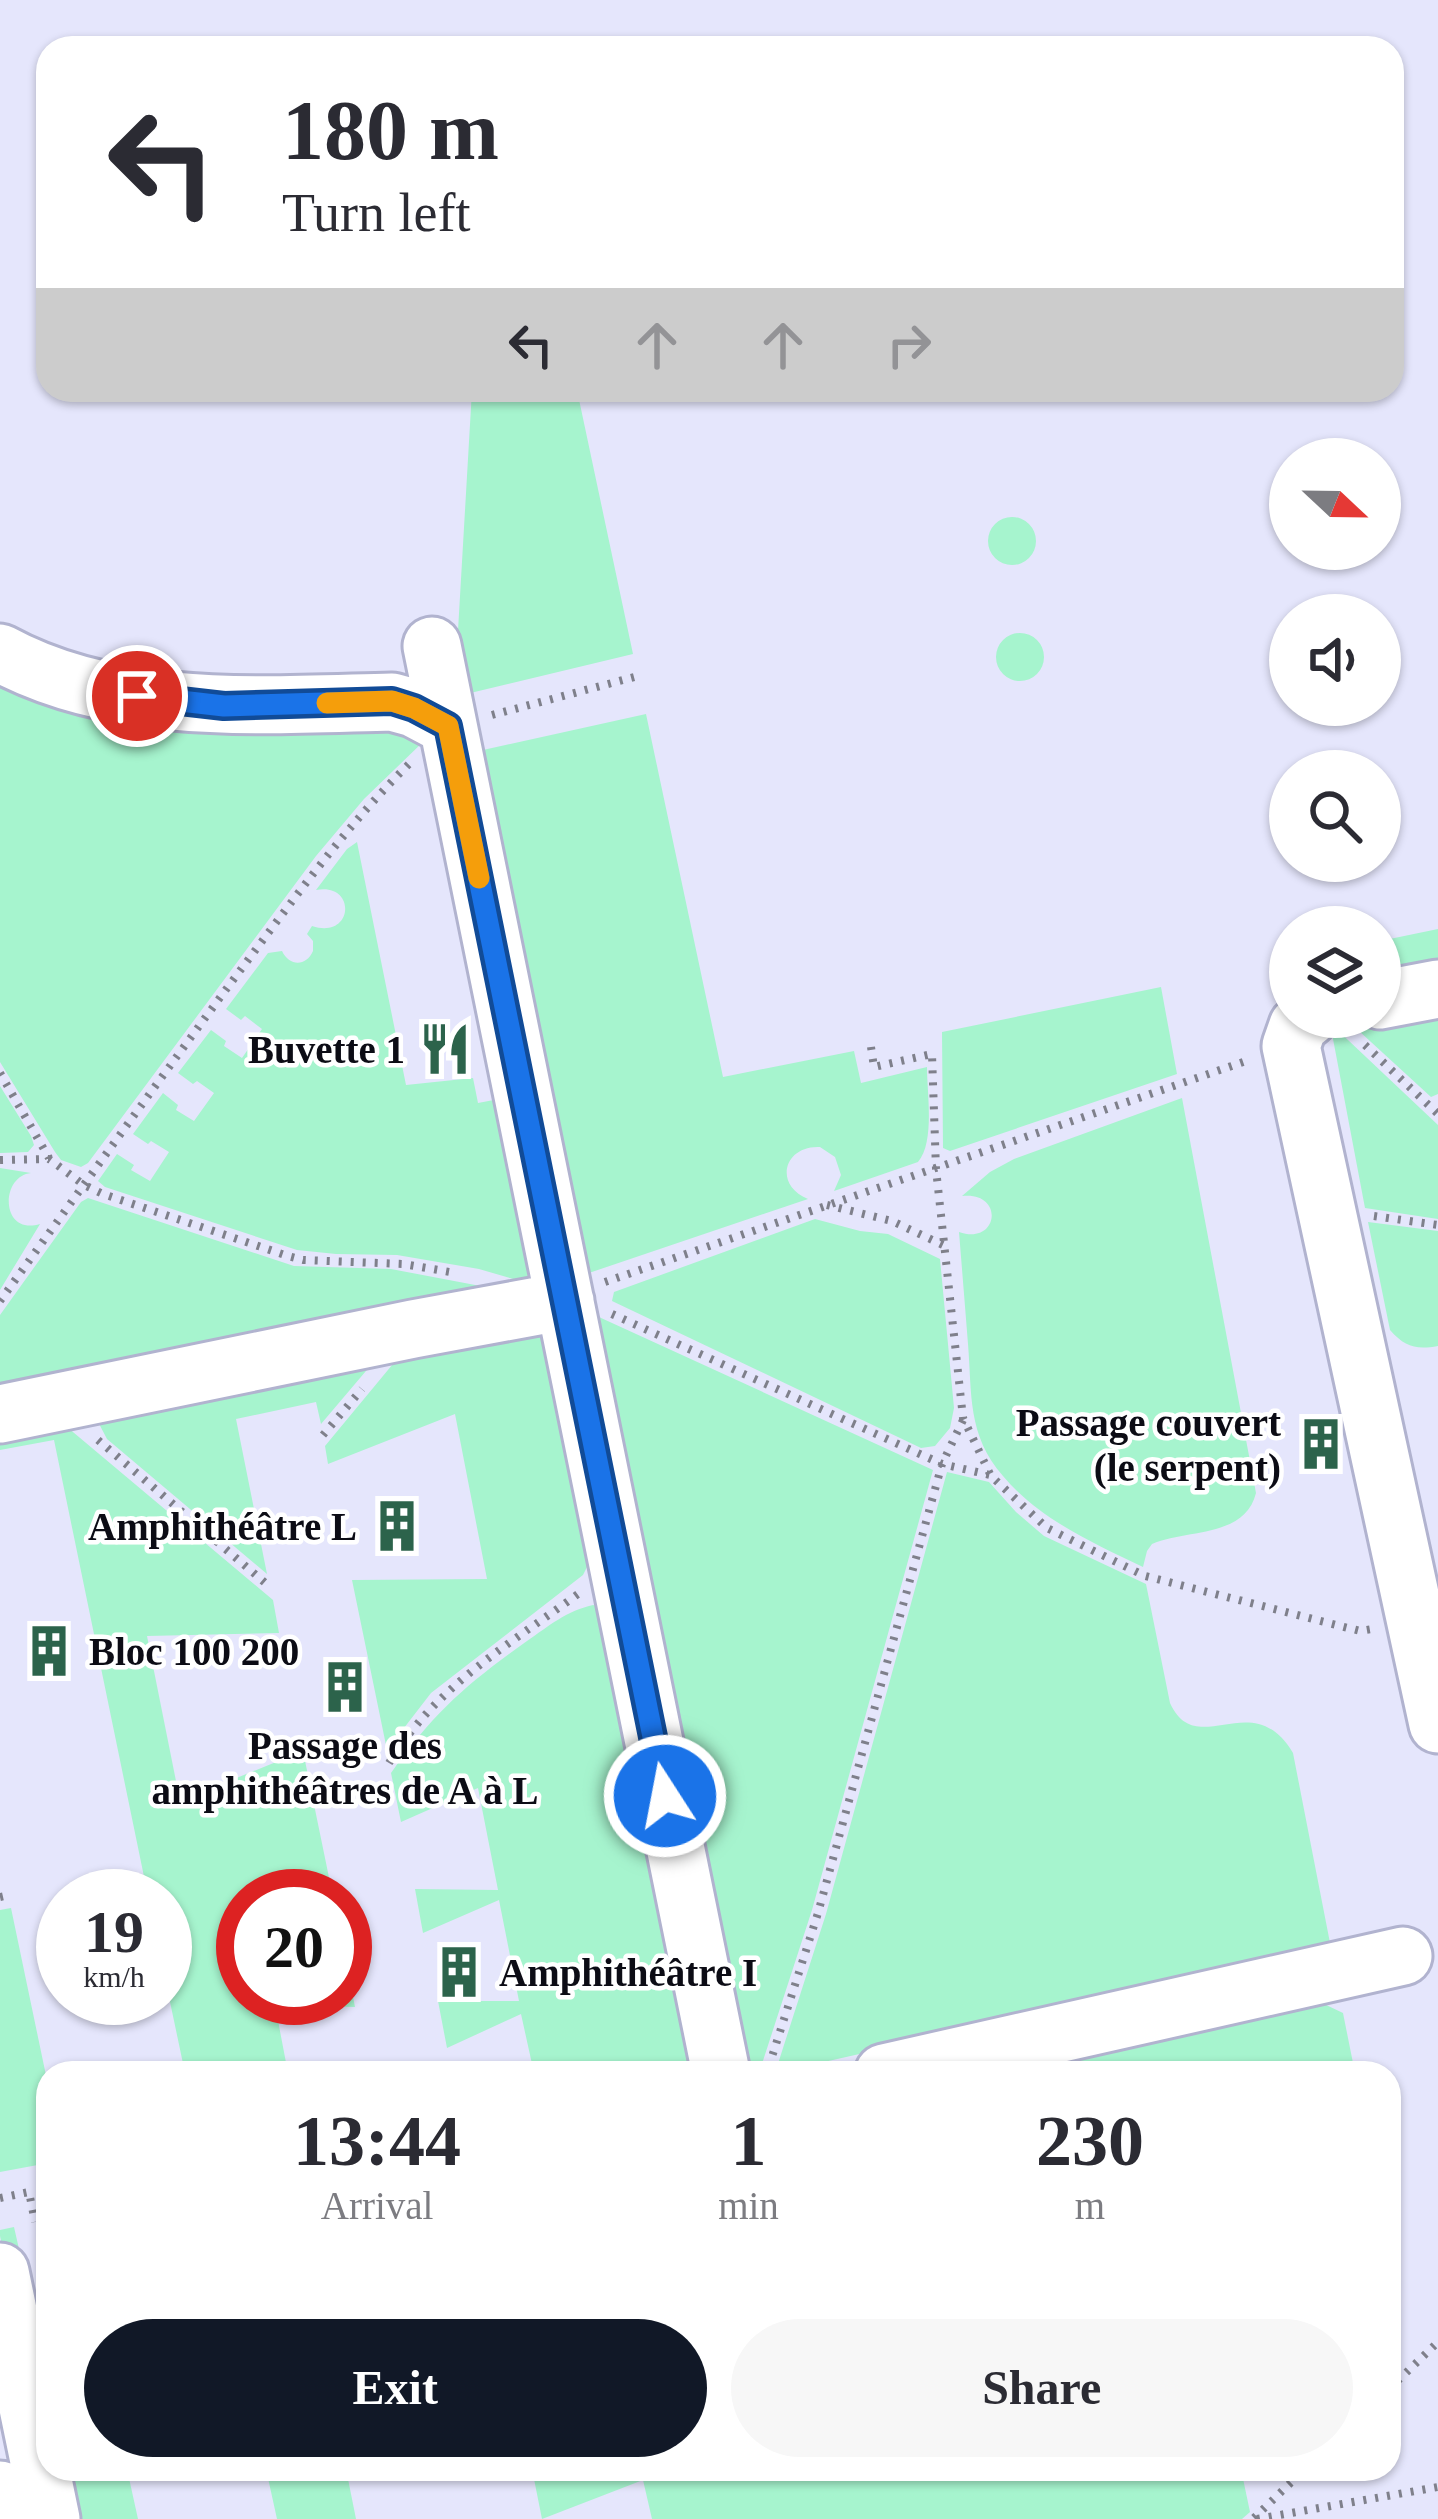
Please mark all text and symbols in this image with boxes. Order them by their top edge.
icon: left [84,84,240,240]
text: 180 m [282,84,499,177]
text: Turn left [282,183,471,243]
icon: left [498,312,564,378]
icon: ahead [624,312,690,378]
icon: ahead [750,312,816,378]
icon: right [876,312,942,378]
north arrow [1269,438,1401,570]
map controls [1269,438,1401,1038]
button: sound [1269,594,1401,726]
pin [86,645,188,747]
icon: arrive [104,663,170,729]
button: search [1269,750,1401,882]
button: layers [1269,906,1401,1038]
restaurant icon: Buvette 1 [416,1020,474,1078]
place label: Buvette 1 [248,1028,405,1071]
place label: Passage couvert (le serpent) [1016,1401,1281,1490]
building icon: Passage couvert (le serpent) [1292,1415,1350,1473]
building icon: Amphithéâtre L [368,1497,426,1555]
place label: Amphithéâtre L [88,1505,357,1549]
building icon: Bloc 100 200 [20,1622,78,1680]
place label: Bloc 100 200 [89,1630,299,1673]
building icon: Passage des amphithéâtres de A à L [316,1658,374,1716]
place label: Passage des amphithéâtres de A à L [151,1724,539,1813]
position arrow [602,1733,728,1859]
speed limit sign: 20 [216,1869,372,2025]
text: 19 [84,1899,144,1965]
building icon: Amphithéâtre I [430,1943,488,2001]
place label: Amphithéâtre I [499,1951,757,1995]
text: km/h [83,1960,145,1993]
text: 13:44 [293,2101,461,2181]
text: 1 [730,2101,766,2181]
text: 230 [1036,2101,1144,2181]
text: Arrival [321,2184,433,2227]
text: min [718,2184,779,2227]
text: m [1075,2184,1105,2227]
button: Exit [84,2319,707,2457]
button: Share [731,2319,1353,2457]

